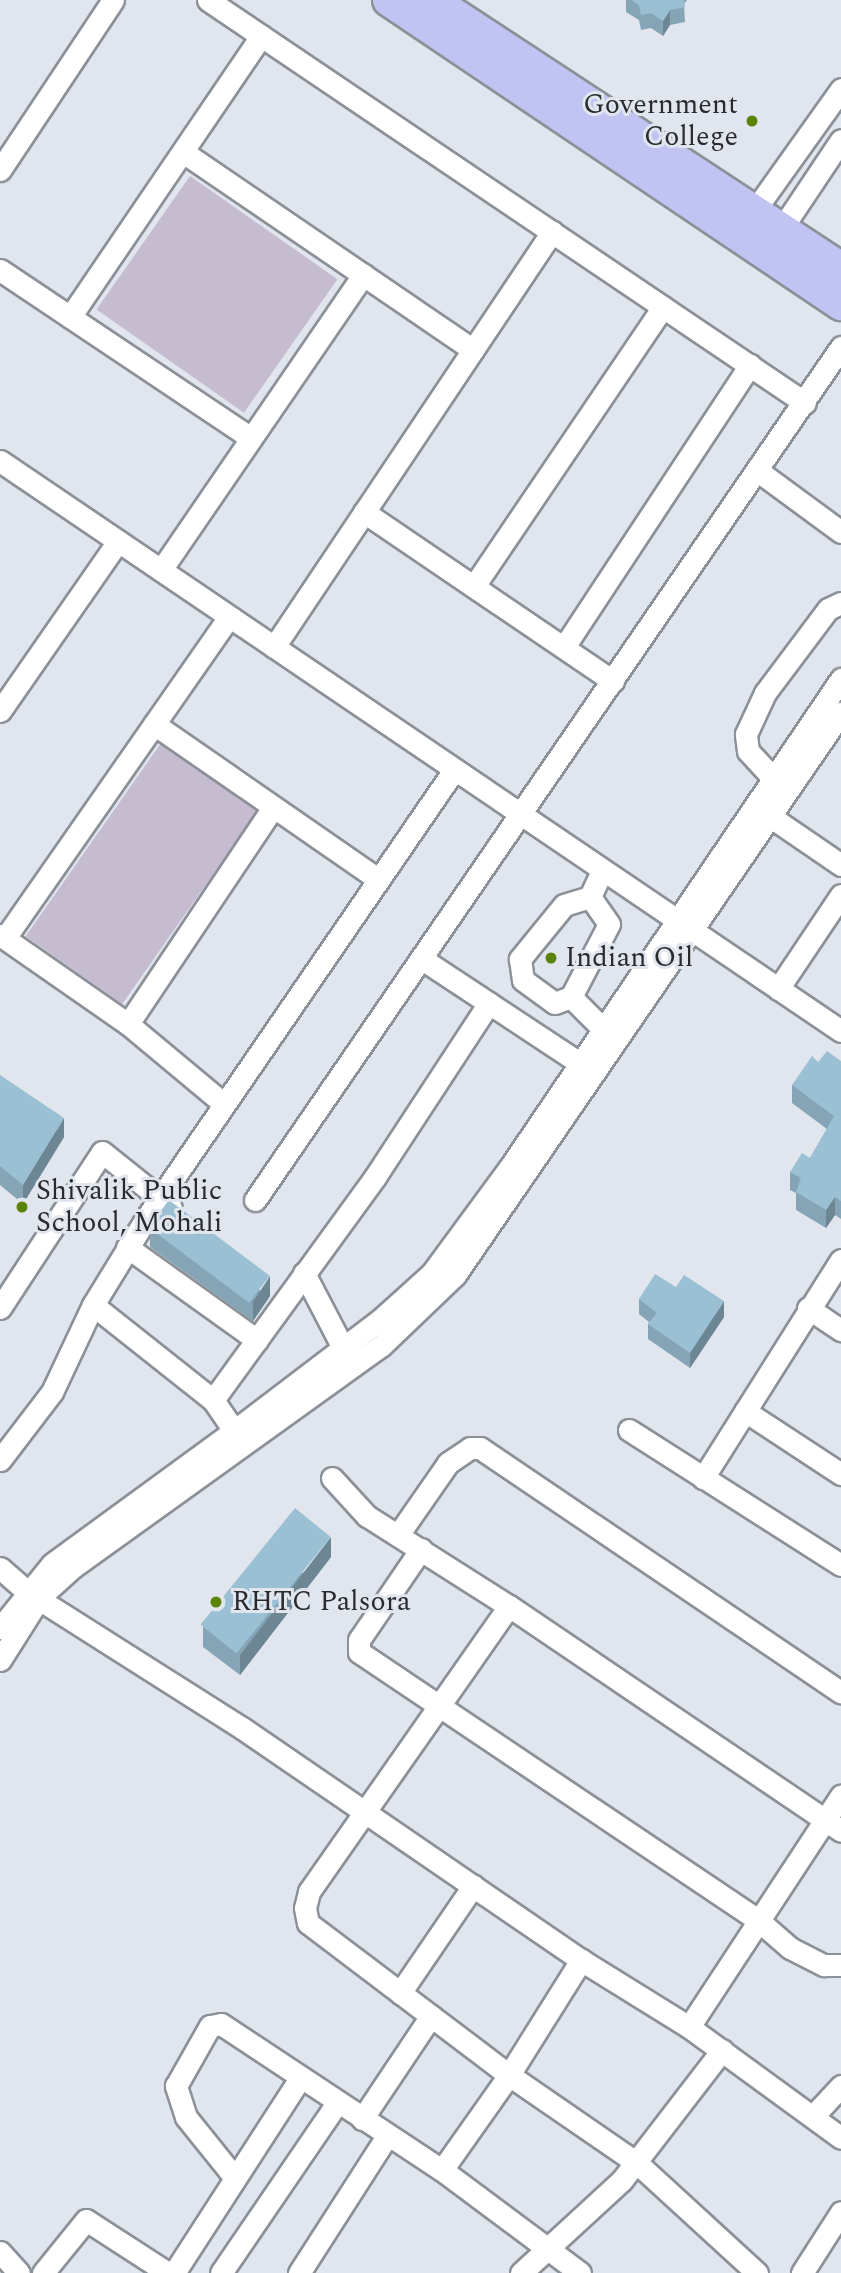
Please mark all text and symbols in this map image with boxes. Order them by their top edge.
place label: Government College [583,88,738,154]
marker: Government College [744,113,760,129]
place label: Indian Oil [565,941,693,975]
marker: Indian Oil [543,950,559,966]
place label: Shivalik Public School, Mohali [36,1174,222,1240]
marker: Shivalik Public School, Mohali [14,1199,30,1215]
place label: RHTC Palsora [232,1585,411,1619]
marker: RHTC Palsora [206,1592,226,1612]

